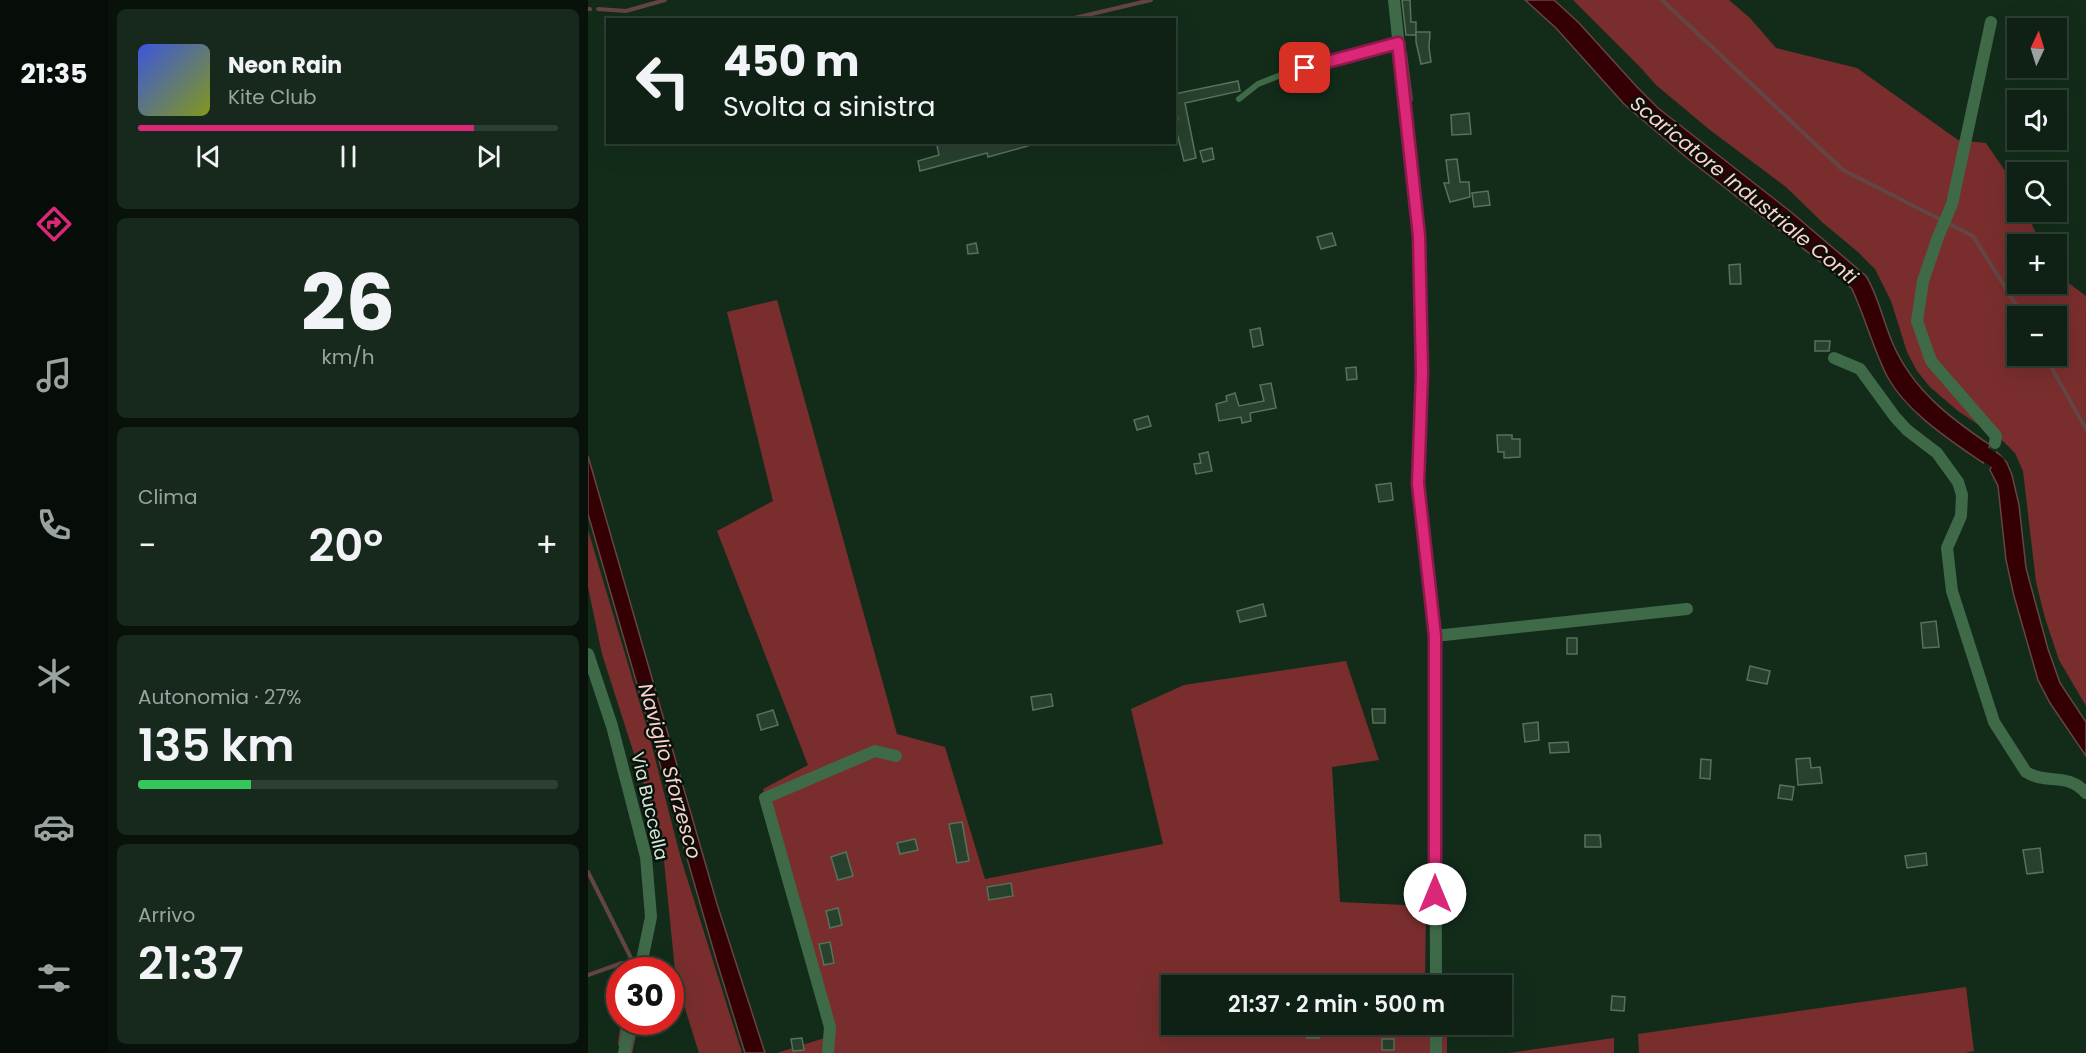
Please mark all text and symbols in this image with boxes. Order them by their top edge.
north arrow [2007,18,2067,78]
map controls [2007,18,2067,366]
text: 450 m [723,32,860,91]
icon: left [624,42,702,120]
pin [1279,42,1330,93]
text: Neon Rain [228,50,342,81]
icon: arrive [1288,51,1321,84]
text: 21:35 [20,55,88,92]
text: Kite Club [228,83,317,111]
text: Svolta a sinistra [723,88,936,125]
water label: Scaricatore Industriale Conti [1624,89,1865,291]
button: sound [2007,90,2067,150]
icon: previous [192,140,225,173]
icon: pause [332,140,365,173]
icon: next [472,140,505,173]
button: search [2007,162,2067,222]
icon: directions [33,203,75,245]
button: + [2007,234,2067,294]
text: 26 [301,248,395,357]
button: − [2007,306,2067,366]
text: km/h [321,343,375,371]
icon: music [33,354,75,396]
text: Clima [138,483,197,511]
icon: phone [33,504,75,546]
text: 20° [308,514,383,577]
text: − [138,522,156,569]
text: + [535,522,558,569]
icon: climate [33,655,75,697]
water label: Naviglio Sforzesco [632,680,708,862]
text: Autonomia · 27% [138,683,302,711]
text: 135 km [138,714,294,777]
street label: Via Buccella [625,750,675,862]
icon: car [33,806,75,848]
position arrow [1403,862,1467,926]
text: Arrivo [138,901,195,929]
text: 21:37 [138,932,244,995]
icon: filters [33,957,75,999]
speed limit sign: 30 [606,957,684,1035]
text: 21:37 · 2 min · 500 m [1228,989,1445,1020]

